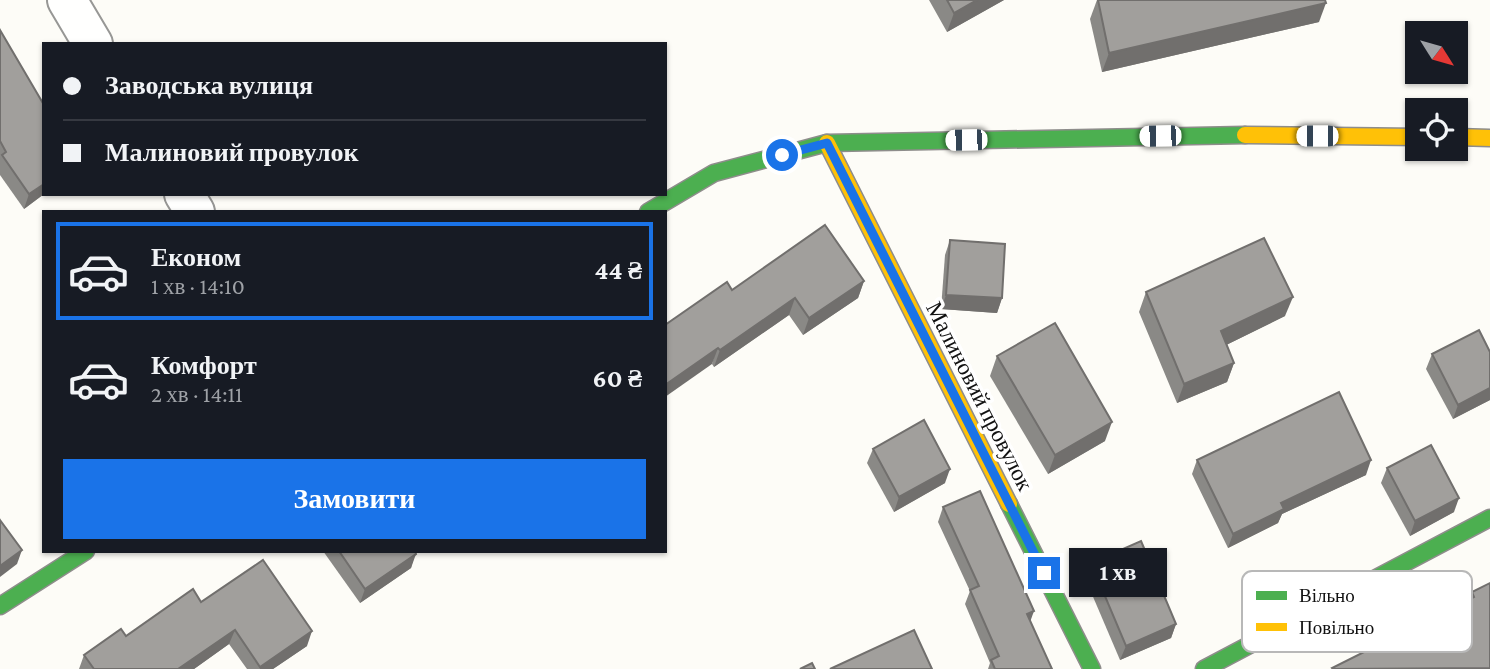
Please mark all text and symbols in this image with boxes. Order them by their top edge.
north arrow [1405,21,1468,84]
map controls [1405,21,1468,161]
text: Заводська вулиця [105,71,313,100]
button: locate [1405,98,1468,161]
car [1139,125,1182,147]
car [1297,126,1339,147]
car [945,129,988,151]
text: Малиновий провулок [105,138,359,167]
route start [766,139,798,171]
icon: car [67,240,130,303]
text: Економ [151,243,241,272]
text: 44 ₴ [595,256,642,285]
text: 1 хв · 14:10 [151,273,245,299]
street label: Малиновий провулок [921,297,1039,495]
icon: car [67,348,130,411]
text: Комфорт [151,351,257,380]
text: 60 ₴ [593,364,642,393]
text: 2 хв · 14:11 [151,381,243,407]
button: Замовити [63,459,646,539]
callout: 1 хв [1068,548,1166,598]
route end [1028,557,1060,589]
text: 1 хв [1100,559,1136,585]
legend [1242,571,1472,652]
text: Вільно [1299,585,1355,606]
text: Повільно [1299,617,1374,638]

